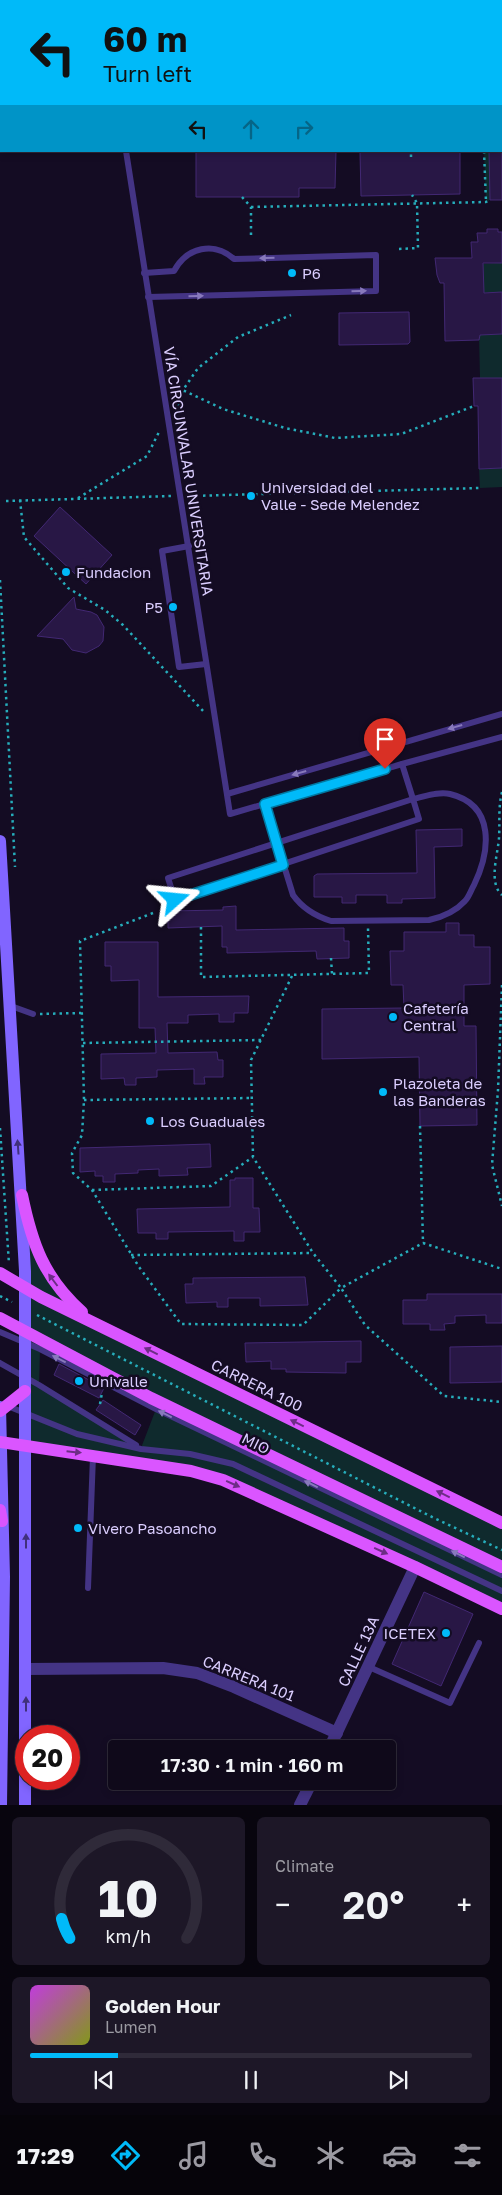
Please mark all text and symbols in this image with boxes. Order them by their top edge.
text: 60 m [103,18,187,60]
icon: left [20,20,85,85]
text: Turn left [103,60,192,87]
icon: left [184,115,212,143]
icon: ahead [237,115,265,143]
icon: right [290,115,318,143]
one-way arrow [259,254,275,262]
place label: P6 [302,264,321,282]
marker: P6 [286,267,298,279]
one-way arrow [351,287,367,295]
one-way arrow [189,291,205,299]
street label: VÍA CIRCUNVALAR UNIVERSITARIA [160,345,218,597]
place label: Universidad del Valle - Sede Melendez [261,478,420,513]
marker: Universidad del Valle - Sede Melendez [245,490,257,502]
place label: Fundacion [76,563,151,581]
marker: Fundacion [60,566,72,578]
place label: P5 [144,598,163,616]
marker: P5 [167,601,179,613]
pin [364,718,406,769]
one-way arrow [448,724,463,732]
icon: arrive [371,725,399,753]
one-way arrow [292,770,307,778]
position arrow [148,873,200,925]
place label: Cafetería Central [403,999,469,1034]
marker: Cafetería Central [387,1011,399,1023]
place label: Plazoleta de las Banderas [393,1074,486,1109]
marker: Plazoleta de las Banderas [377,1086,389,1098]
place label: Los Guaduales [160,1112,265,1130]
marker: Los Guaduales [144,1115,156,1127]
one-way arrow [14,1139,22,1155]
one-way arrow [48,1273,58,1287]
one-way arrow [144,1347,158,1355]
one-way arrow [52,1355,66,1363]
street label: CARRERA 100 [208,1355,306,1415]
place label: Univalle [89,1372,148,1390]
marker: Univalle [73,1375,85,1387]
one-way arrow [158,1409,172,1417]
one-way arrow [289,1418,304,1427]
street label: MIO [239,1429,273,1457]
one-way arrow [66,1448,82,1456]
one-way arrow [304,1479,319,1488]
one-way arrow [226,1481,240,1489]
one-way arrow [435,1490,450,1498]
place label: Vivero Pasoancho [88,1519,217,1537]
marker: Vivero Pasoancho [72,1522,84,1534]
one-way arrow [22,1533,30,1549]
one-way arrow [374,1548,388,1556]
one-way arrow [451,1550,465,1558]
street label: CALLE 13A [334,1613,382,1689]
place label: ICETEX [383,1624,436,1642]
marker: ICETEX [440,1627,452,1639]
street label: CARRERA 101 [200,1651,298,1705]
one-way arrow [22,1696,30,1712]
speed limit sign: 20 [15,1725,80,1790]
text: 17:30 · 1 min · 160 m [161,1753,343,1776]
text: Climate [275,1856,334,1876]
text: 10 [98,1866,159,1928]
text: 20° [343,1882,404,1927]
text: − [275,1888,290,1921]
text: + [457,1888,472,1921]
text: km/h [106,1925,151,1947]
text: Golden Hour [105,1994,220,2017]
text: Lumen [105,2017,157,2037]
icon: previous [90,2066,118,2094]
icon: pause [237,2066,265,2094]
icon: next [384,2066,412,2094]
icon: directions [108,2138,143,2173]
icon: music [176,2138,211,2173]
icon: phone [245,2138,280,2173]
icon: climate [313,2138,348,2173]
icon: car [382,2138,417,2173]
icon: filters [450,2138,485,2173]
text: 17:29 [17,2142,74,2169]

